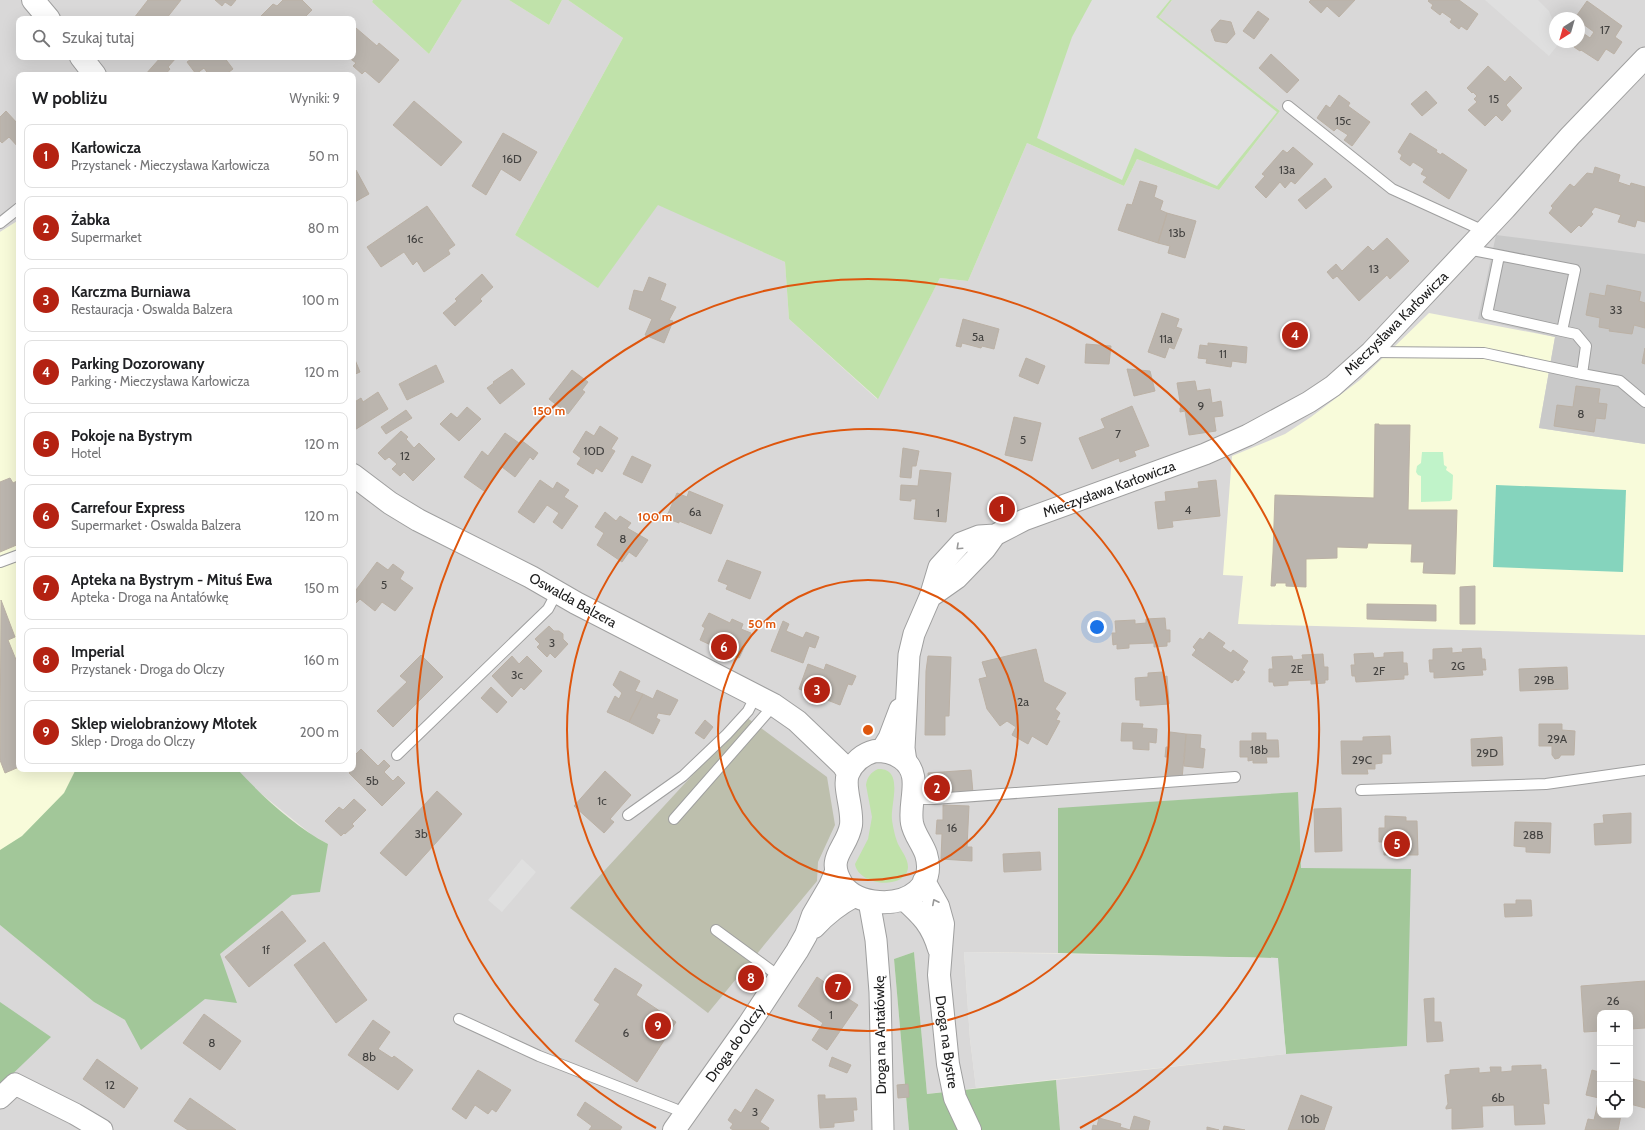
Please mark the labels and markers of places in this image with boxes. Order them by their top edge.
pin: 4 [1282,320,1308,350]
pin: 1 [989,494,1015,524]
pin: 6 [711,632,737,662]
pin: 3 [804,675,830,705]
centre of rings [861,723,875,737]
pin: 2 [924,773,950,803]
pin: 5 [1384,829,1410,859]
pin: 8 [738,963,764,993]
pin: 7 [825,972,851,1002]
pin: 9 [645,1011,671,1041]

